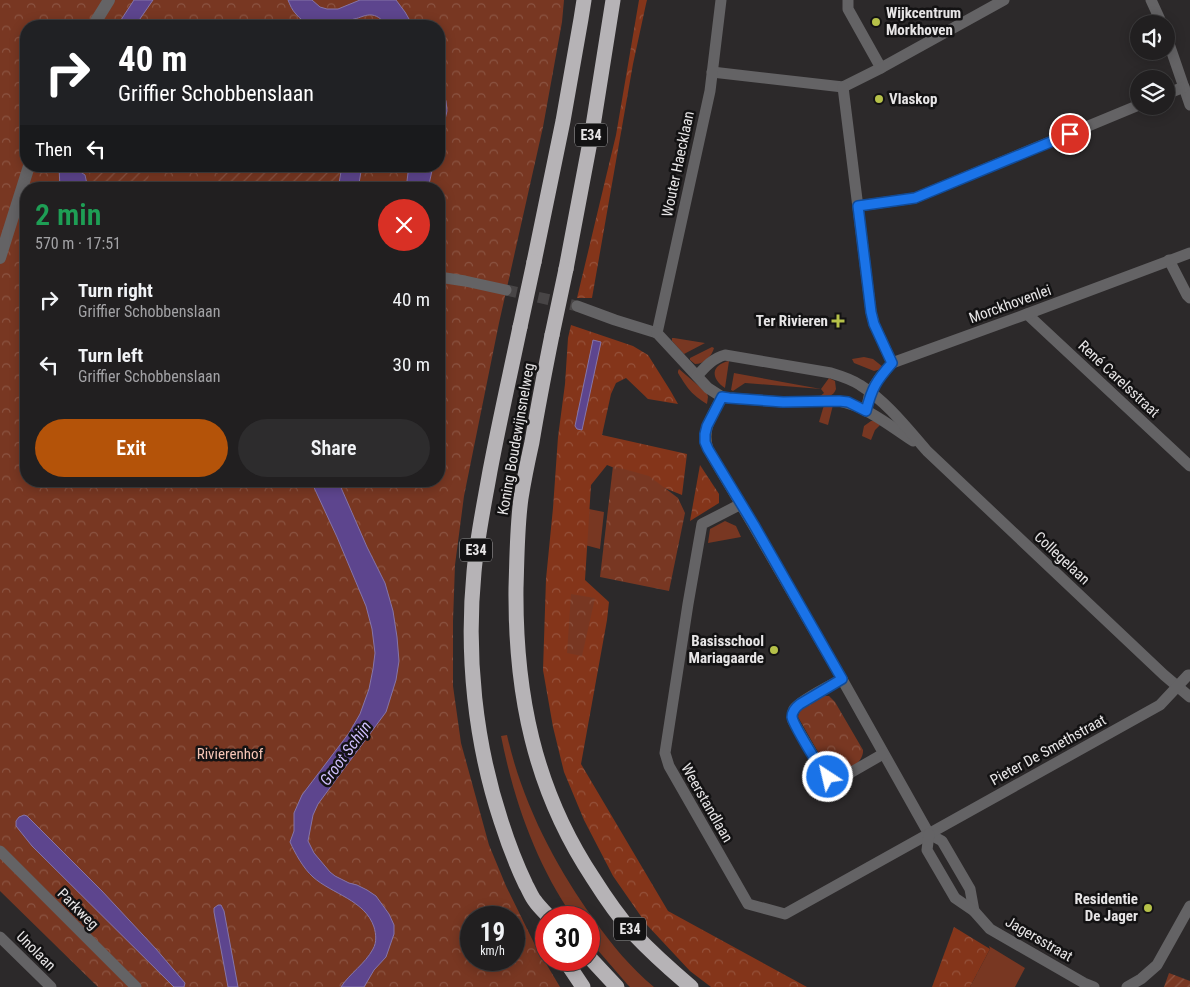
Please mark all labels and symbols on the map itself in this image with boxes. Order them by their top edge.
place label: Wijkcentrum Morkhoven [886,4,961,39]
marker: Wijkcentrum Morkhoven [870,16,882,28]
place label: Vlaskop [889,90,937,108]
marker: Vlaskop [873,93,885,105]
street label: Wouter Haecklaan [658,109,698,219]
pin [1049,113,1091,155]
road number: E34 [575,124,607,146]
street label: Morckhovenlei [966,281,1054,327]
place label: Ter Rivieren [756,312,828,330]
marker: Ter Rivieren [832,315,844,327]
street label: René Carelsstraat [1075,337,1163,421]
street label: Koning Boudewijnsnelweg [494,361,538,517]
street label: Collegelaan [1030,528,1094,588]
road number: E34 [460,538,492,562]
place label: Basisschool Mariagaarde [689,632,764,667]
marker: Basisschool Mariagaarde [768,644,780,656]
street label: Pieter De Smethstraat [987,711,1109,789]
water label: Groot Schijn [316,717,375,789]
park label: Rivierenhof [197,745,264,763]
position arrow [801,750,853,802]
street label: Weerstandlaan [677,760,737,846]
street label: Parkweg [54,885,102,933]
place label: Residentie De Jager [1074,890,1138,925]
marker: Residentie De Jager [1142,902,1154,914]
speed limit sign: 30 [535,906,600,971]
street label: Jagersstraat [1002,913,1076,965]
road number: E34 [614,918,646,941]
street label: Unolaan [13,928,59,974]

